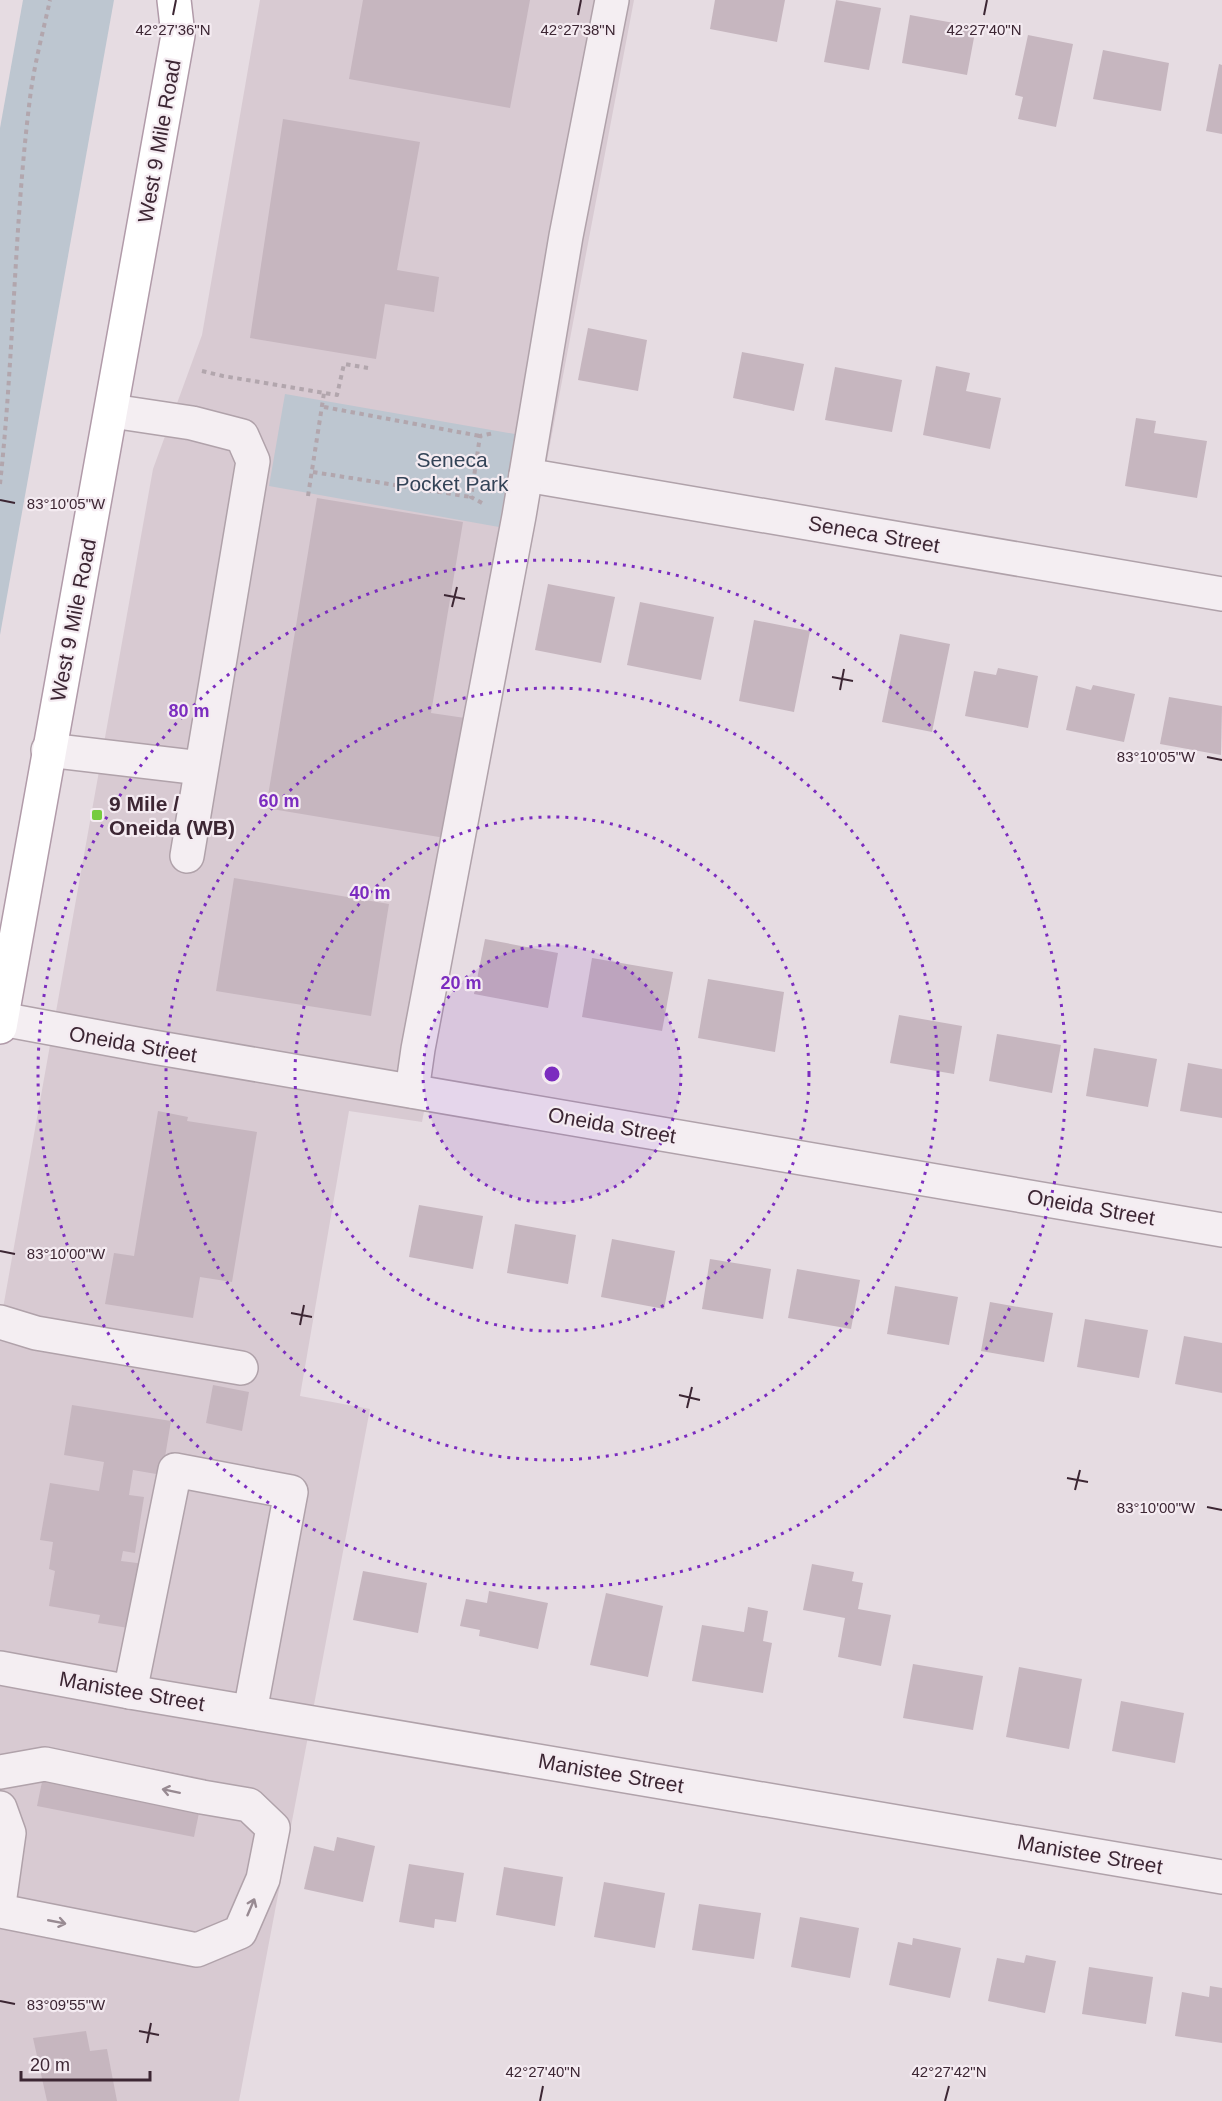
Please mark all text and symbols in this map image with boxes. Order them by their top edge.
text: 42°27'36"N [135,21,211,38]
text: 42°27'38"N [540,21,616,38]
text: 42°27'40"N [946,21,1022,38]
street label: West 9 Mile Road [133,58,185,224]
park label: Seneca Pocket Park [395,448,509,495]
text: 83°10'05"W [27,495,106,512]
street label: Seneca Street [806,511,942,557]
street label: West 9 Mile Road [46,537,100,703]
text: 80 m [168,701,210,721]
text: 83°10'05"W [1117,748,1196,765]
text: 60 m [258,791,300,811]
place label: 9 Mile / Oneida (WB) [109,792,235,839]
marker: 9 Mile / Oneida (WB) [90,808,104,822]
text: 40 m [349,883,391,903]
text: 20 m [440,973,482,993]
street label: Oneida Street [67,1021,199,1067]
centre of rings [542,1064,562,1084]
street label: Oneida Street [546,1102,678,1148]
street label: Oneida Street [1025,1184,1157,1230]
text: 83°10'00"W [27,1245,106,1262]
text: 83°10'00"W [1117,1499,1196,1516]
street label: Manistee Street [58,1667,207,1715]
street label: Manistee Street [537,1749,686,1797]
one-way arrow [162,1785,182,1796]
street label: Manistee Street [1016,1830,1165,1878]
one-way arrow [246,1899,257,1917]
one-way arrow [47,1917,67,1928]
text: 83°09'55"W [27,1996,106,2013]
scale bar [21,2044,150,2082]
text: 20 m [30,2055,70,2075]
text: 42°27'40"N [505,2063,581,2080]
text: 42°27'42"N [911,2063,987,2080]

